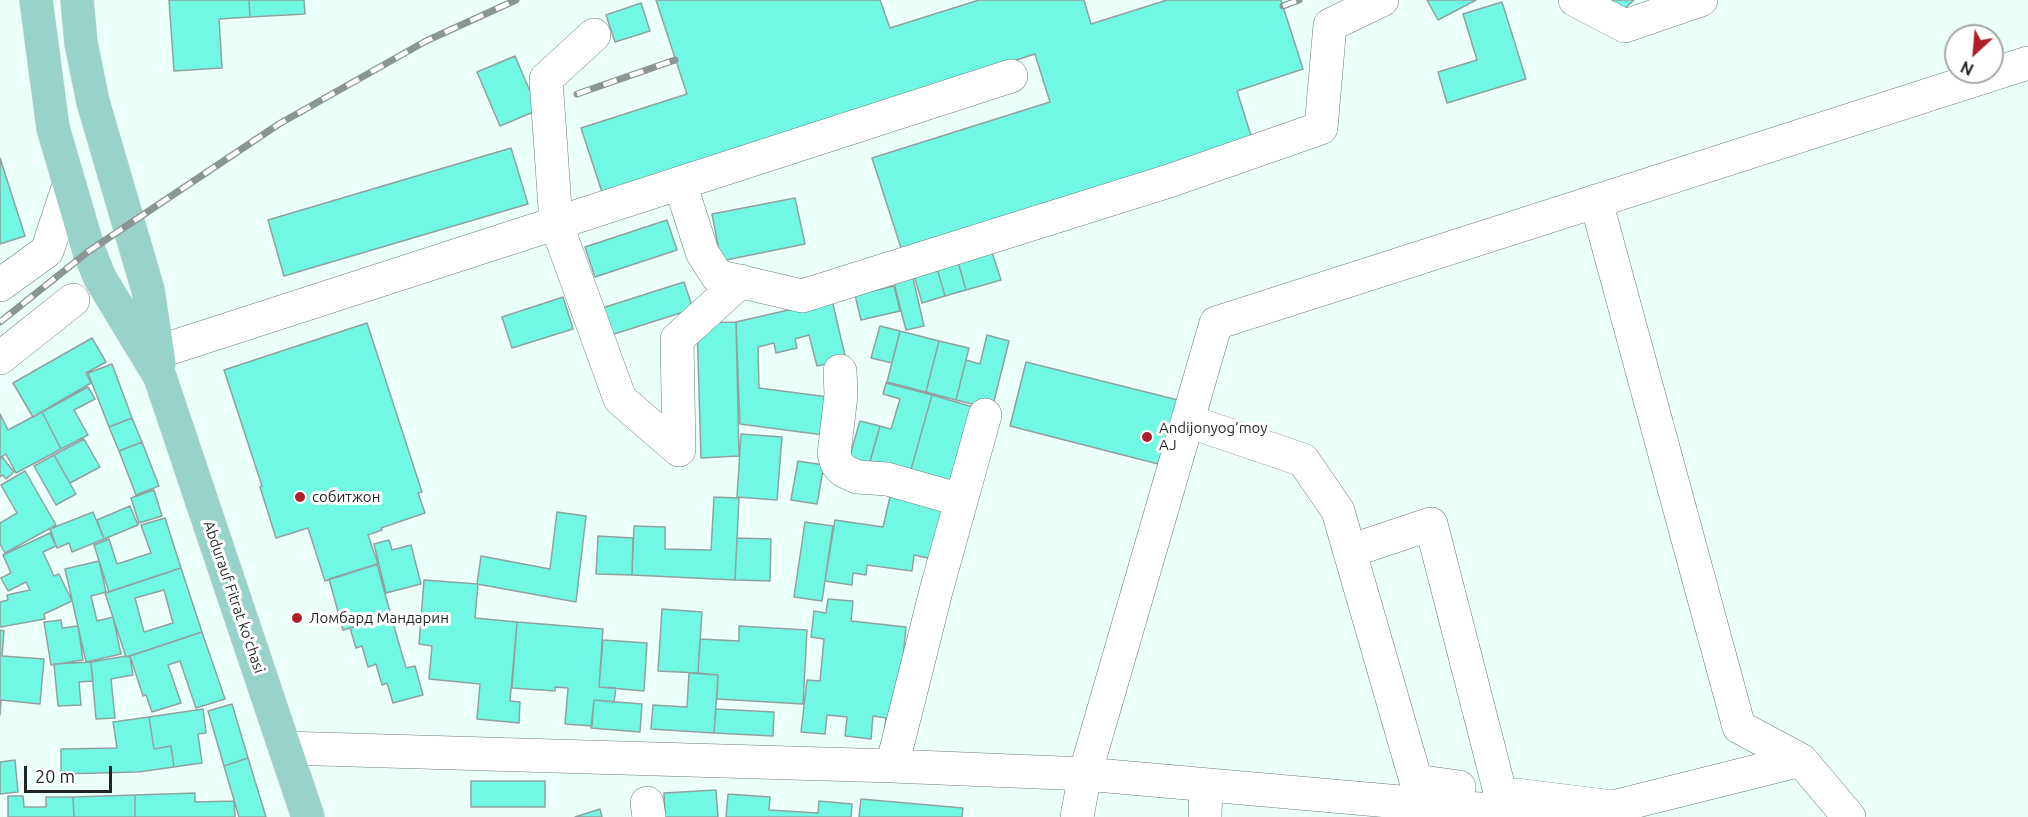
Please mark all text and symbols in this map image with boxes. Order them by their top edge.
north arrow [1944,24,2004,84]
text: N [1958,58,1976,79]
place label: Andijonyog’moy AJ [1159,419,1268,454]
marker: Andijonyog’moy AJ [1140,430,1154,444]
place label: собитжон [312,488,380,506]
marker: собитжон [293,490,307,504]
street label: Abdurauf Fitrat koʻchasi [199,518,269,676]
place label: Ломбард Мандарин [309,609,449,627]
marker: Ломбард Мандарин [290,611,304,625]
scale bar [27,754,116,792]
text: 20 m [35,766,75,786]

